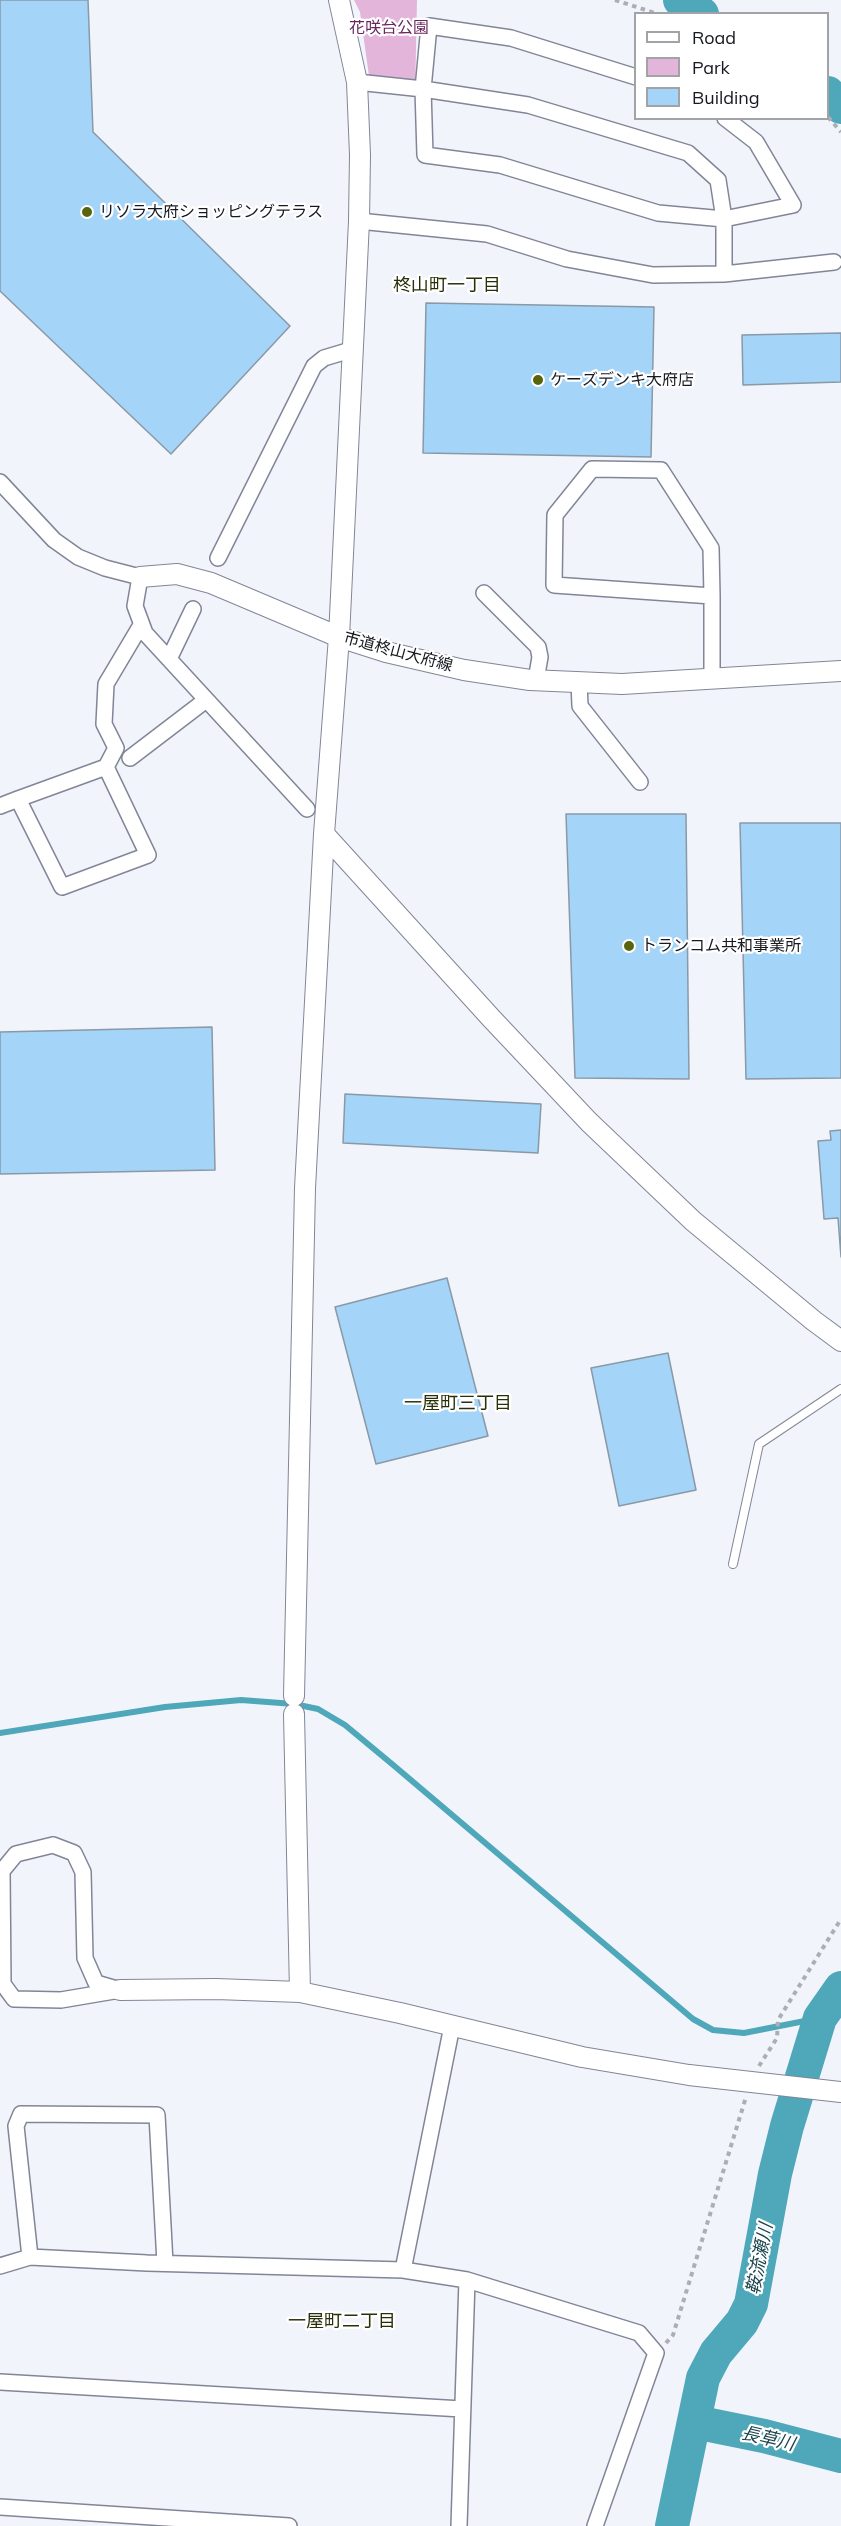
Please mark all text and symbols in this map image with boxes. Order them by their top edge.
legend [634,12,829,120]
park label: 花咲台公園 [349,18,429,38]
text: Road [692,26,736,49]
text: Park [692,56,730,79]
text: Building [692,86,760,109]
place label: リソラ大府ショッピングテラス [99,202,323,222]
marker: リソラ大府ショッピングテラス [80,205,94,219]
district label: 柊山町一丁目 [393,275,501,297]
place label: ケーズデンキ大府店 [550,370,694,390]
marker: ケーズデンキ大府店 [531,373,545,387]
street label: 市道柊山大府線 [341,628,455,676]
place label: トランコム共和事業所 [641,936,801,956]
marker: トランコム共和事業所 [622,939,636,953]
district label: 一屋町三丁目 [404,1393,512,1415]
water label: 鞍流瀬川 [743,2222,777,2296]
district label: 一屋町二丁目 [288,2311,396,2333]
water label: 長草川 [739,2422,797,2456]

